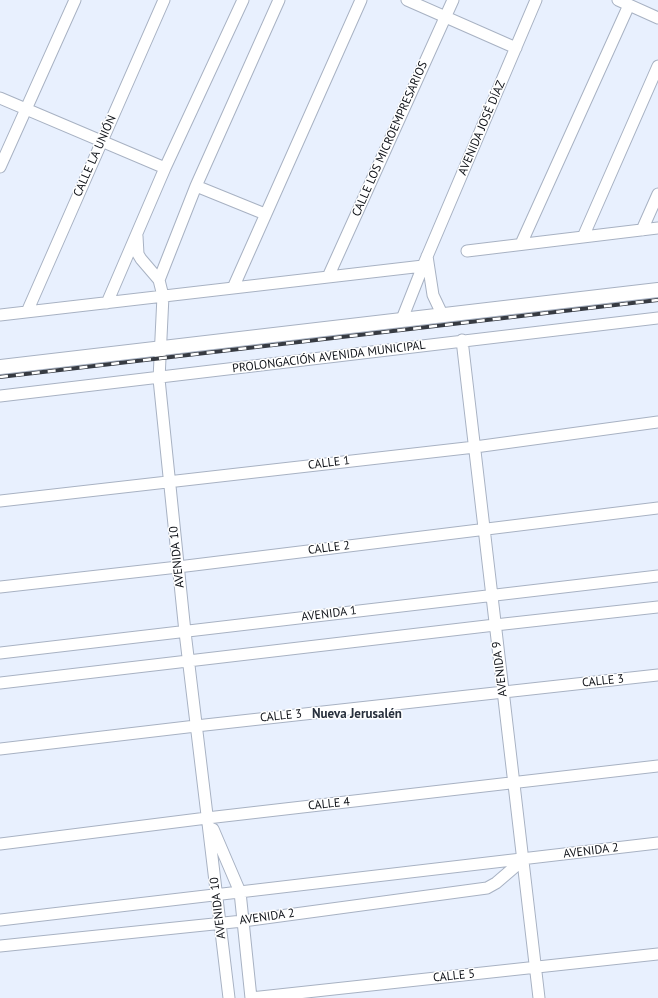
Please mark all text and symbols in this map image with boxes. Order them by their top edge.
street label: CALLE LOS MICROEMPRESARIOS [349,59,431,219]
street label: AVENIDA JOSÉ DÍAZ [456,78,508,178]
street label: CALLE LA UNIÓN [71,113,119,199]
street label: PROLONGACIÓN AVENIDA MUNICIPAL [232,338,426,376]
street label: CALLE 1 [307,453,351,473]
street label: AVENIDA 10 [167,525,187,589]
street label: CALLE 2 [307,538,351,558]
street label: AVENIDA 1 [301,603,357,625]
street label: AVENIDA 9 [489,641,511,697]
street label: CALLE 3 [581,672,625,690]
district label: Nueva Jerusalén [312,706,402,722]
street label: CALLE 3 [259,707,303,725]
street label: CALLE 4 [307,795,351,813]
street label: AVENIDA 2 [563,840,619,862]
street label: AVENIDA 10 [207,876,229,940]
street label: AVENIDA 2 [238,906,296,928]
street label: CALLE 5 [432,967,476,985]

